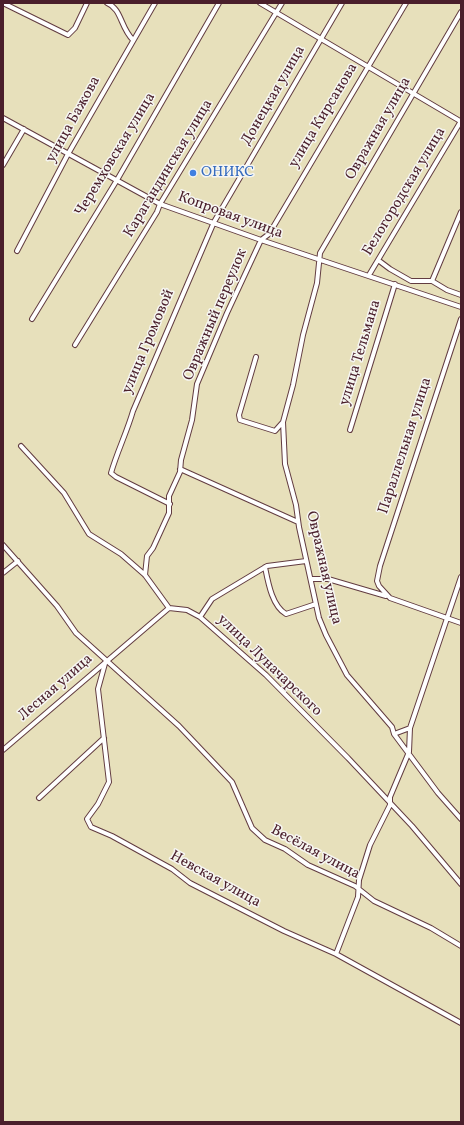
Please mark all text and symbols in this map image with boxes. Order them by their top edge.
street label: Донецкая улица [238,43,310,149]
street label: улица Кирсанова [286,60,362,172]
street label: улица Бажова [43,74,105,166]
street label: Овражная улица [342,74,416,184]
street label: Черемховская улица [72,90,160,220]
street label: Карагандинская улица [121,97,217,241]
street label: Белогородская улица [360,124,450,260]
place label: ОНИКС [201,164,254,182]
marker: ОНИКС [188,168,198,178]
street label: Копровая улица [175,189,285,243]
street label: Овражный переулок [180,246,252,384]
street label: улица Громовой [119,287,179,397]
street label: улица Тельмана [336,298,386,408]
street label: Параллельная улица [375,376,437,516]
street label: Овражная улица [301,510,345,626]
street label: улица Луначарского [213,611,325,721]
street label: Лесная улица [15,651,97,725]
street label: Весёлая улица [267,822,363,884]
street label: Невская улица [167,848,263,912]

